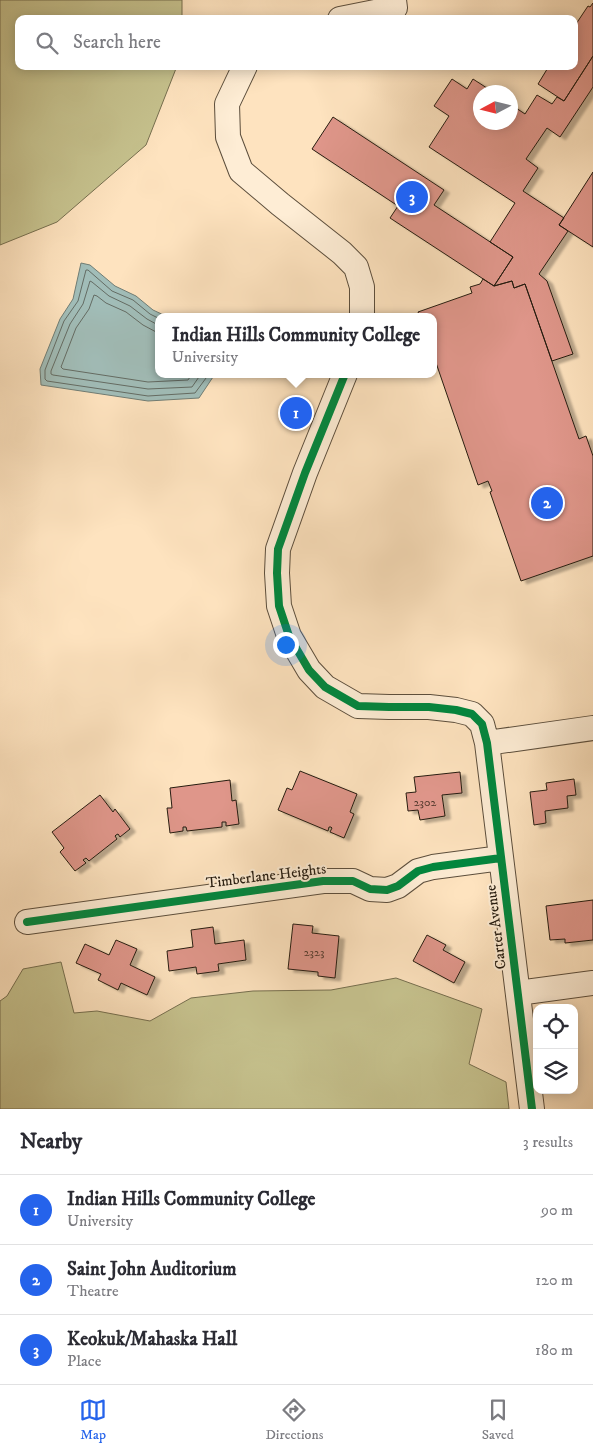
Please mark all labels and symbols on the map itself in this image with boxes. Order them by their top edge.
north arrow [473,85,518,130]
pin: 3 [396,178,428,216]
pin: 1 [280,394,312,432]
pin: 2 [531,484,563,522]
your location [273,632,299,658]
house number: 2302 [414,795,436,810]
street label: Timberlane Heights [205,859,327,893]
street label: Carter Avenue [481,884,511,970]
house number: 2323 [304,945,324,960]

